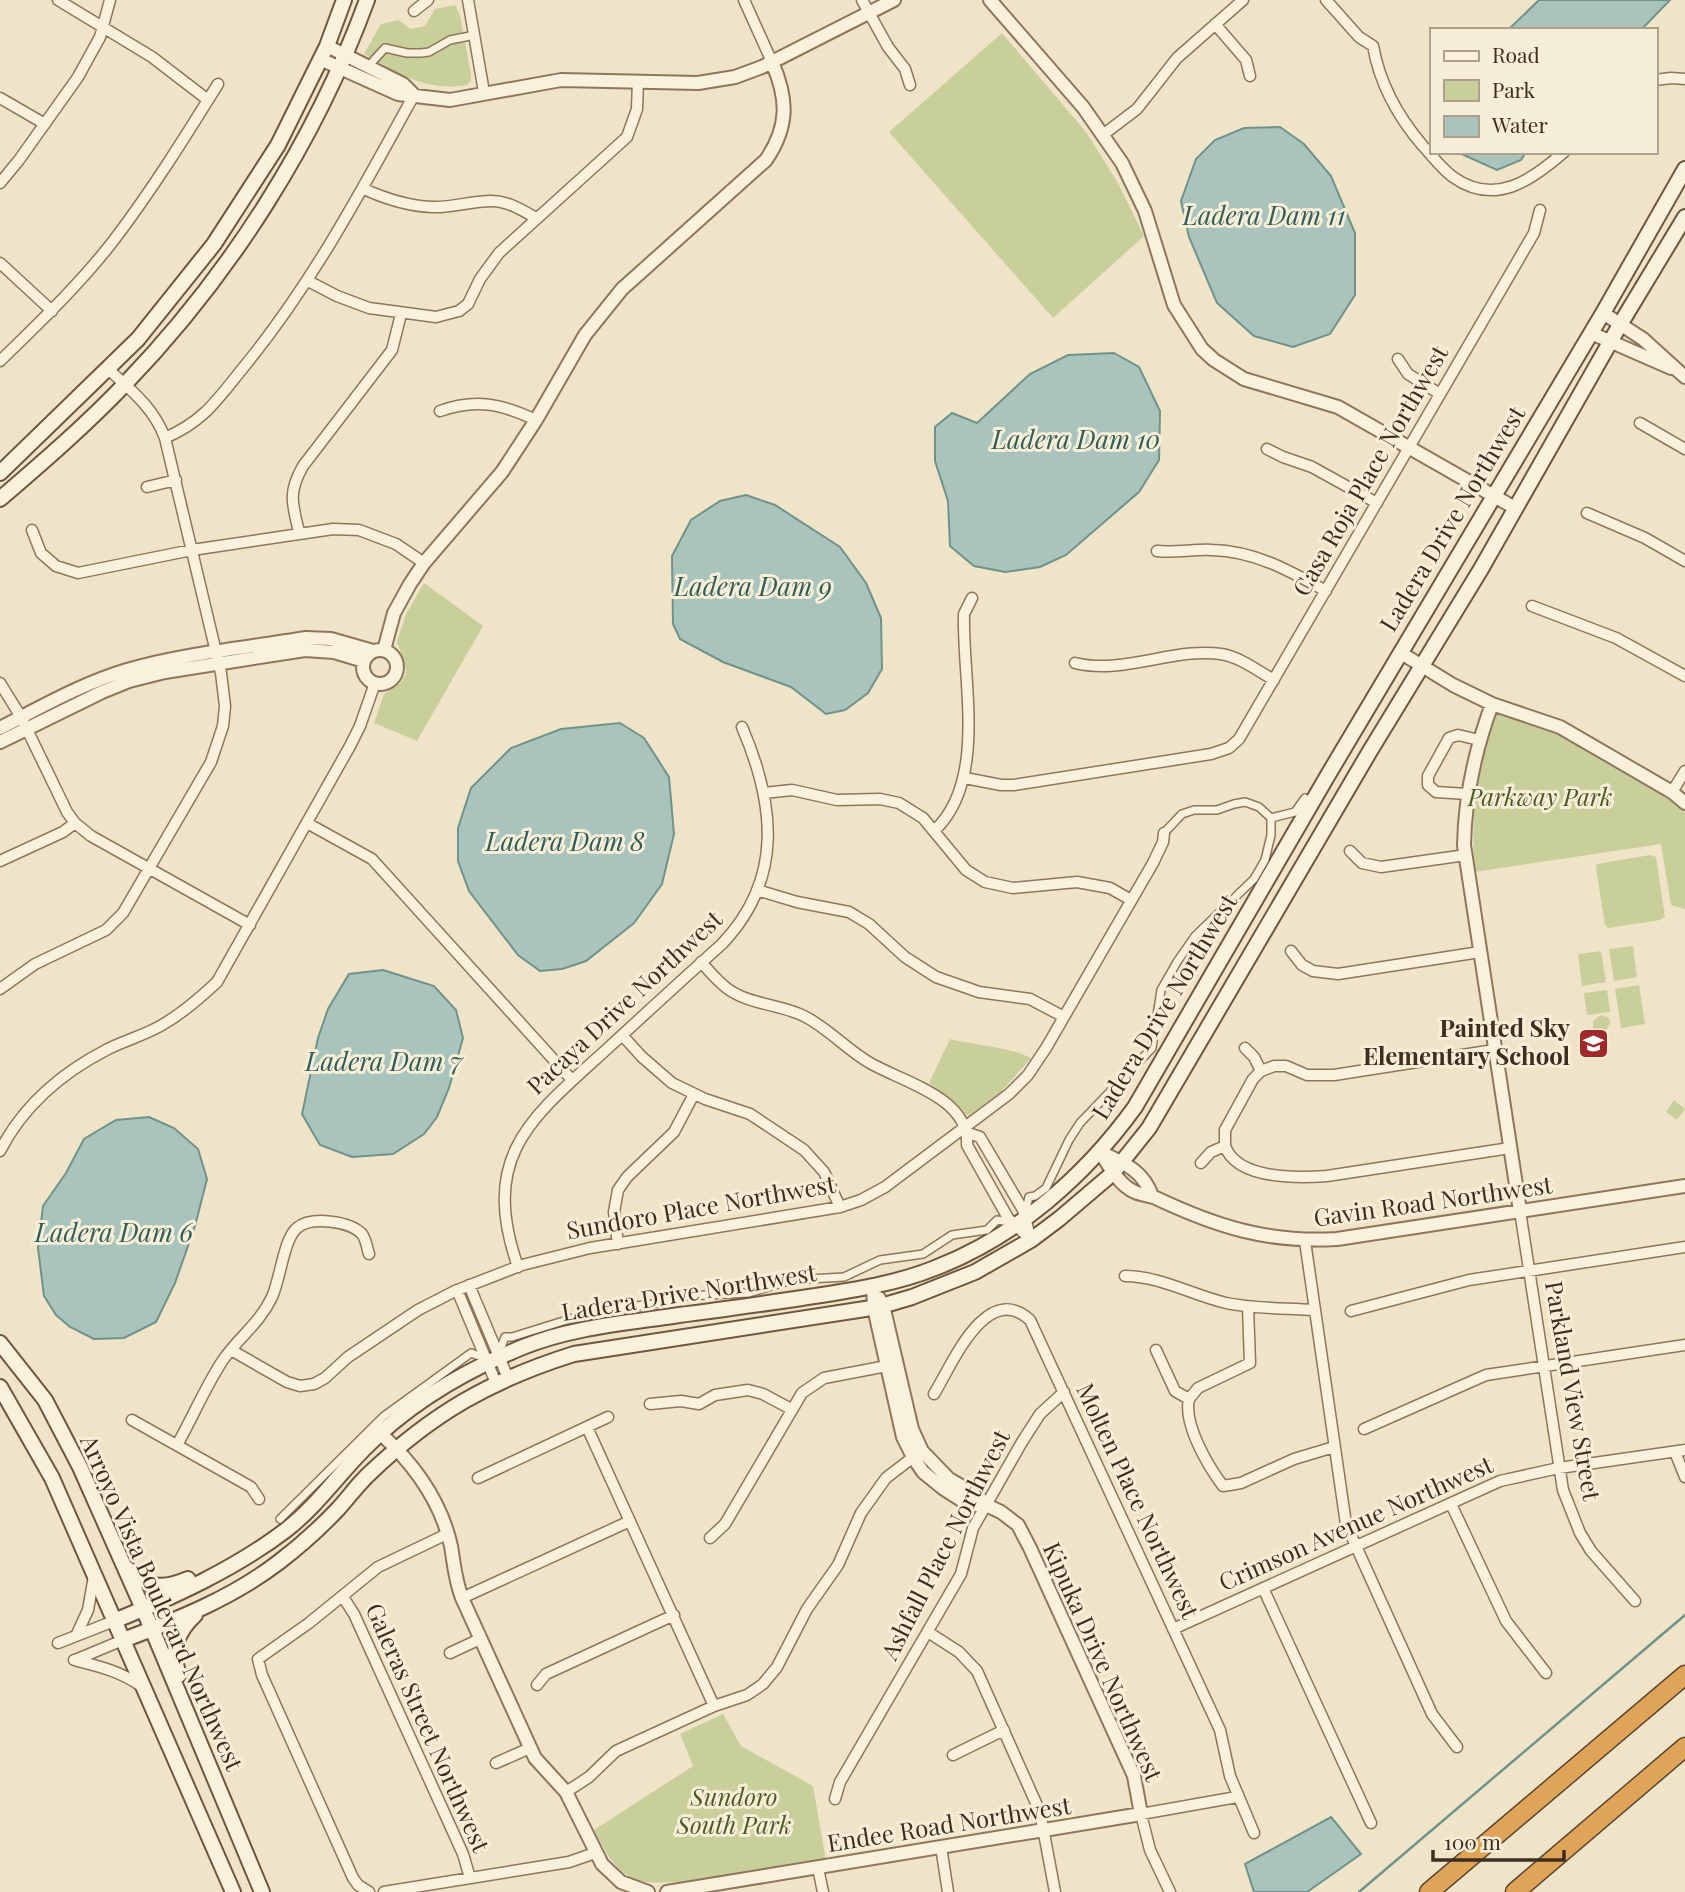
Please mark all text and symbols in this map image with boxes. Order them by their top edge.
legend [1430,28,1657,154]
text: Road [1492,40,1540,68]
text: Park [1492,75,1536,103]
text: Water [1491,110,1548,138]
water label: Ladera Dam 11 [1182,197,1345,232]
street label: Casa Roja Place Northwest [1284,338,1454,601]
street label: Ladera Drive Northwest [1371,399,1532,637]
water label: Ladera Dam 10 [991,421,1160,456]
water label: Ladera Dam 9 [673,568,832,603]
park label: Parkway Park [1467,780,1612,812]
water label: Ladera Dam 8 [484,823,645,858]
street label: Ladera Drive Northwest [1083,887,1244,1125]
street label: Pacaya Drive Northwest [519,902,729,1101]
place label: Painted Sky Elementary School [1363,1011,1571,1071]
school or university icon: Painted Sky Elementary School [1576,1026,1610,1060]
water label: Ladera Dam 7 [304,1043,465,1078]
street label: Sundoro Place Northwest [564,1167,838,1245]
street label: Gavin Road Northwest [1311,1167,1555,1233]
water label: Ladera Dam 6 [34,1214,194,1249]
street label: Ladera Drive Northwest [559,1255,819,1327]
street label: Parkland View Street [1539,1278,1609,1504]
street label: Molten Place Northwest [1070,1377,1208,1623]
street label: Ashfall Place Northwest [872,1423,1016,1666]
street label: Arroyo Vista Boulevard Northwest [74,1428,252,1776]
street label: Crimson Avenue Northwest [1213,1447,1498,1597]
street label: Kipuka Drive Northwest [1037,1537,1171,1786]
street label: Galeras Street Northwest [359,1598,498,1857]
park label: Sundoro South Park [676,1780,791,1840]
street label: Endee Road Northwest [825,1788,1073,1858]
scale bar [1433,1818,1564,1862]
text: 100 m [1444,1827,1501,1855]

